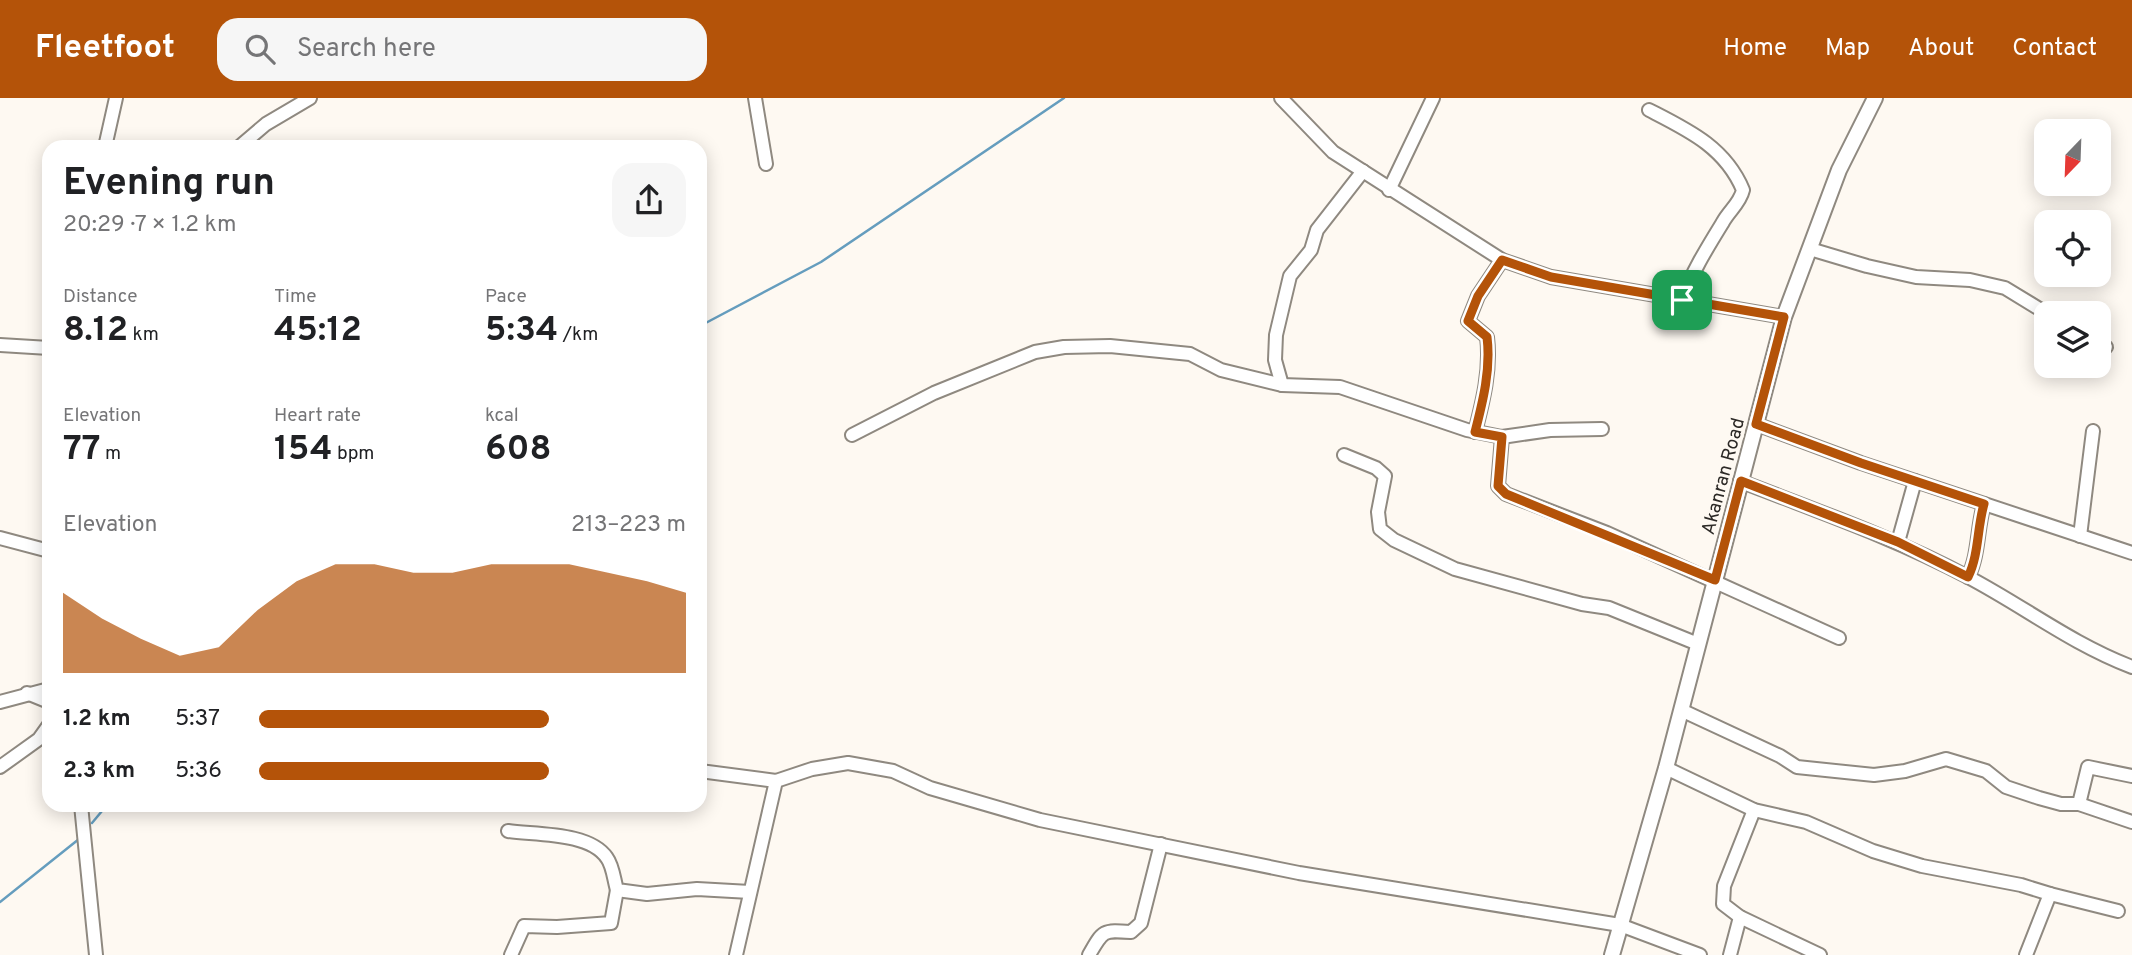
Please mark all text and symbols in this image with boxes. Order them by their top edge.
search box [217,18,707,81]
text: Fleetfoot [35,28,175,70]
icon: search [241,30,279,68]
text: Search here [297,33,436,66]
text: Home [1723,34,1787,64]
text: Map [1825,34,1870,64]
text: About [1908,34,1974,64]
text: Contact [2012,34,2097,64]
north arrow [2034,119,2110,196]
map controls [2034,119,2111,378]
text: Evening run [63,160,275,209]
button: share [612,163,686,237]
button: locate [2034,210,2111,287]
text: 20:29 · 7 × 1.2 km [63,211,236,240]
pin [1652,270,1712,330]
icon: arrive [1663,281,1701,319]
text: Distance [63,285,138,309]
text: Time [274,285,317,309]
text: Pace [485,285,527,309]
button: layers [2034,301,2111,378]
text: 8.12 [63,309,128,353]
text: 45:12 [274,309,362,353]
text: 5:34 [485,309,558,353]
text: km [128,323,159,347]
text: /km [558,323,598,347]
text: Elevation [63,404,141,428]
text: Heart rate [274,404,361,428]
text: kcal [485,404,519,428]
street label: Akanran Road [1697,415,1751,538]
text: 77 [63,428,101,472]
text: 154 [274,428,333,472]
text: 608 [485,428,552,472]
text: m [101,442,121,466]
text: bpm [333,442,374,466]
text: Elevation [63,511,158,540]
text: 213–223 m [571,511,686,540]
text: 1.2 km [63,705,131,734]
text: 5:37 [175,705,220,734]
text: 2.3 km [63,757,135,786]
text: 5:36 [175,757,222,786]

